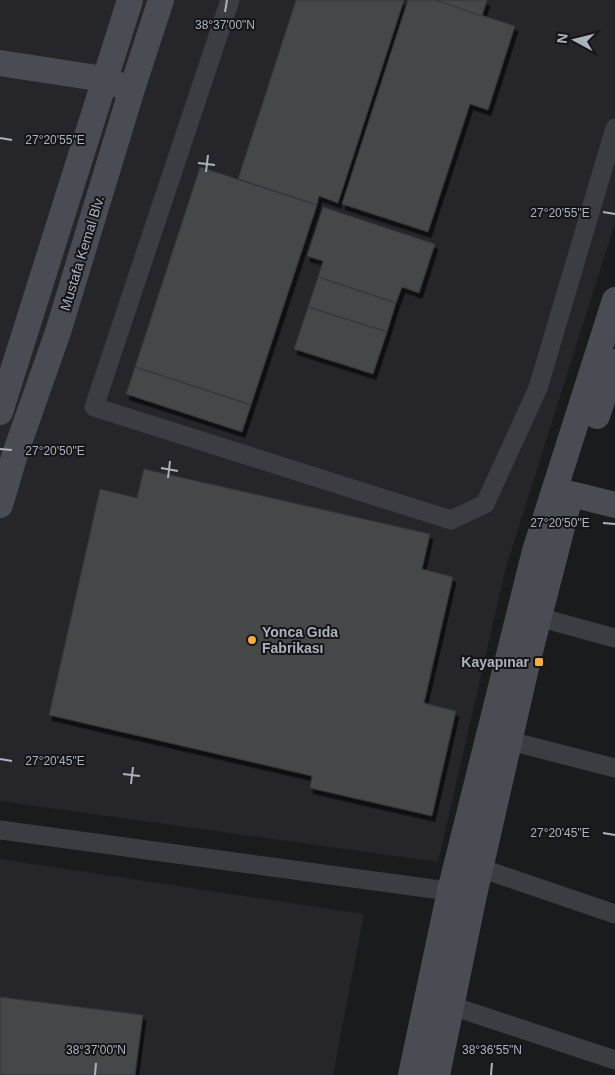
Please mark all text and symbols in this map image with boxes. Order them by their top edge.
north arrow [550,15,600,65]
text: 38°37'00"N [195,18,255,32]
text: N [554,32,571,44]
text: 27°20'55"E [25,133,85,147]
street label: Mustafa Kemal Blv. [57,193,107,313]
text: 27°20'55"E [530,206,590,220]
text: 27°20'50"E [25,444,85,458]
text: 27°20'50"E [530,516,590,530]
place label: Yonca Gıda Fabrikası [262,624,338,656]
marker: Yonca Gıda Fabrikası [246,634,258,646]
place label: Kayapınar [461,654,530,670]
marker: Kayapınar [533,656,545,668]
text: 27°20'45"E [25,754,85,768]
text: 27°20'45"E [530,826,590,840]
text: 38°37'00"N [66,1043,126,1057]
text: 38°36'55"N [462,1043,522,1057]

